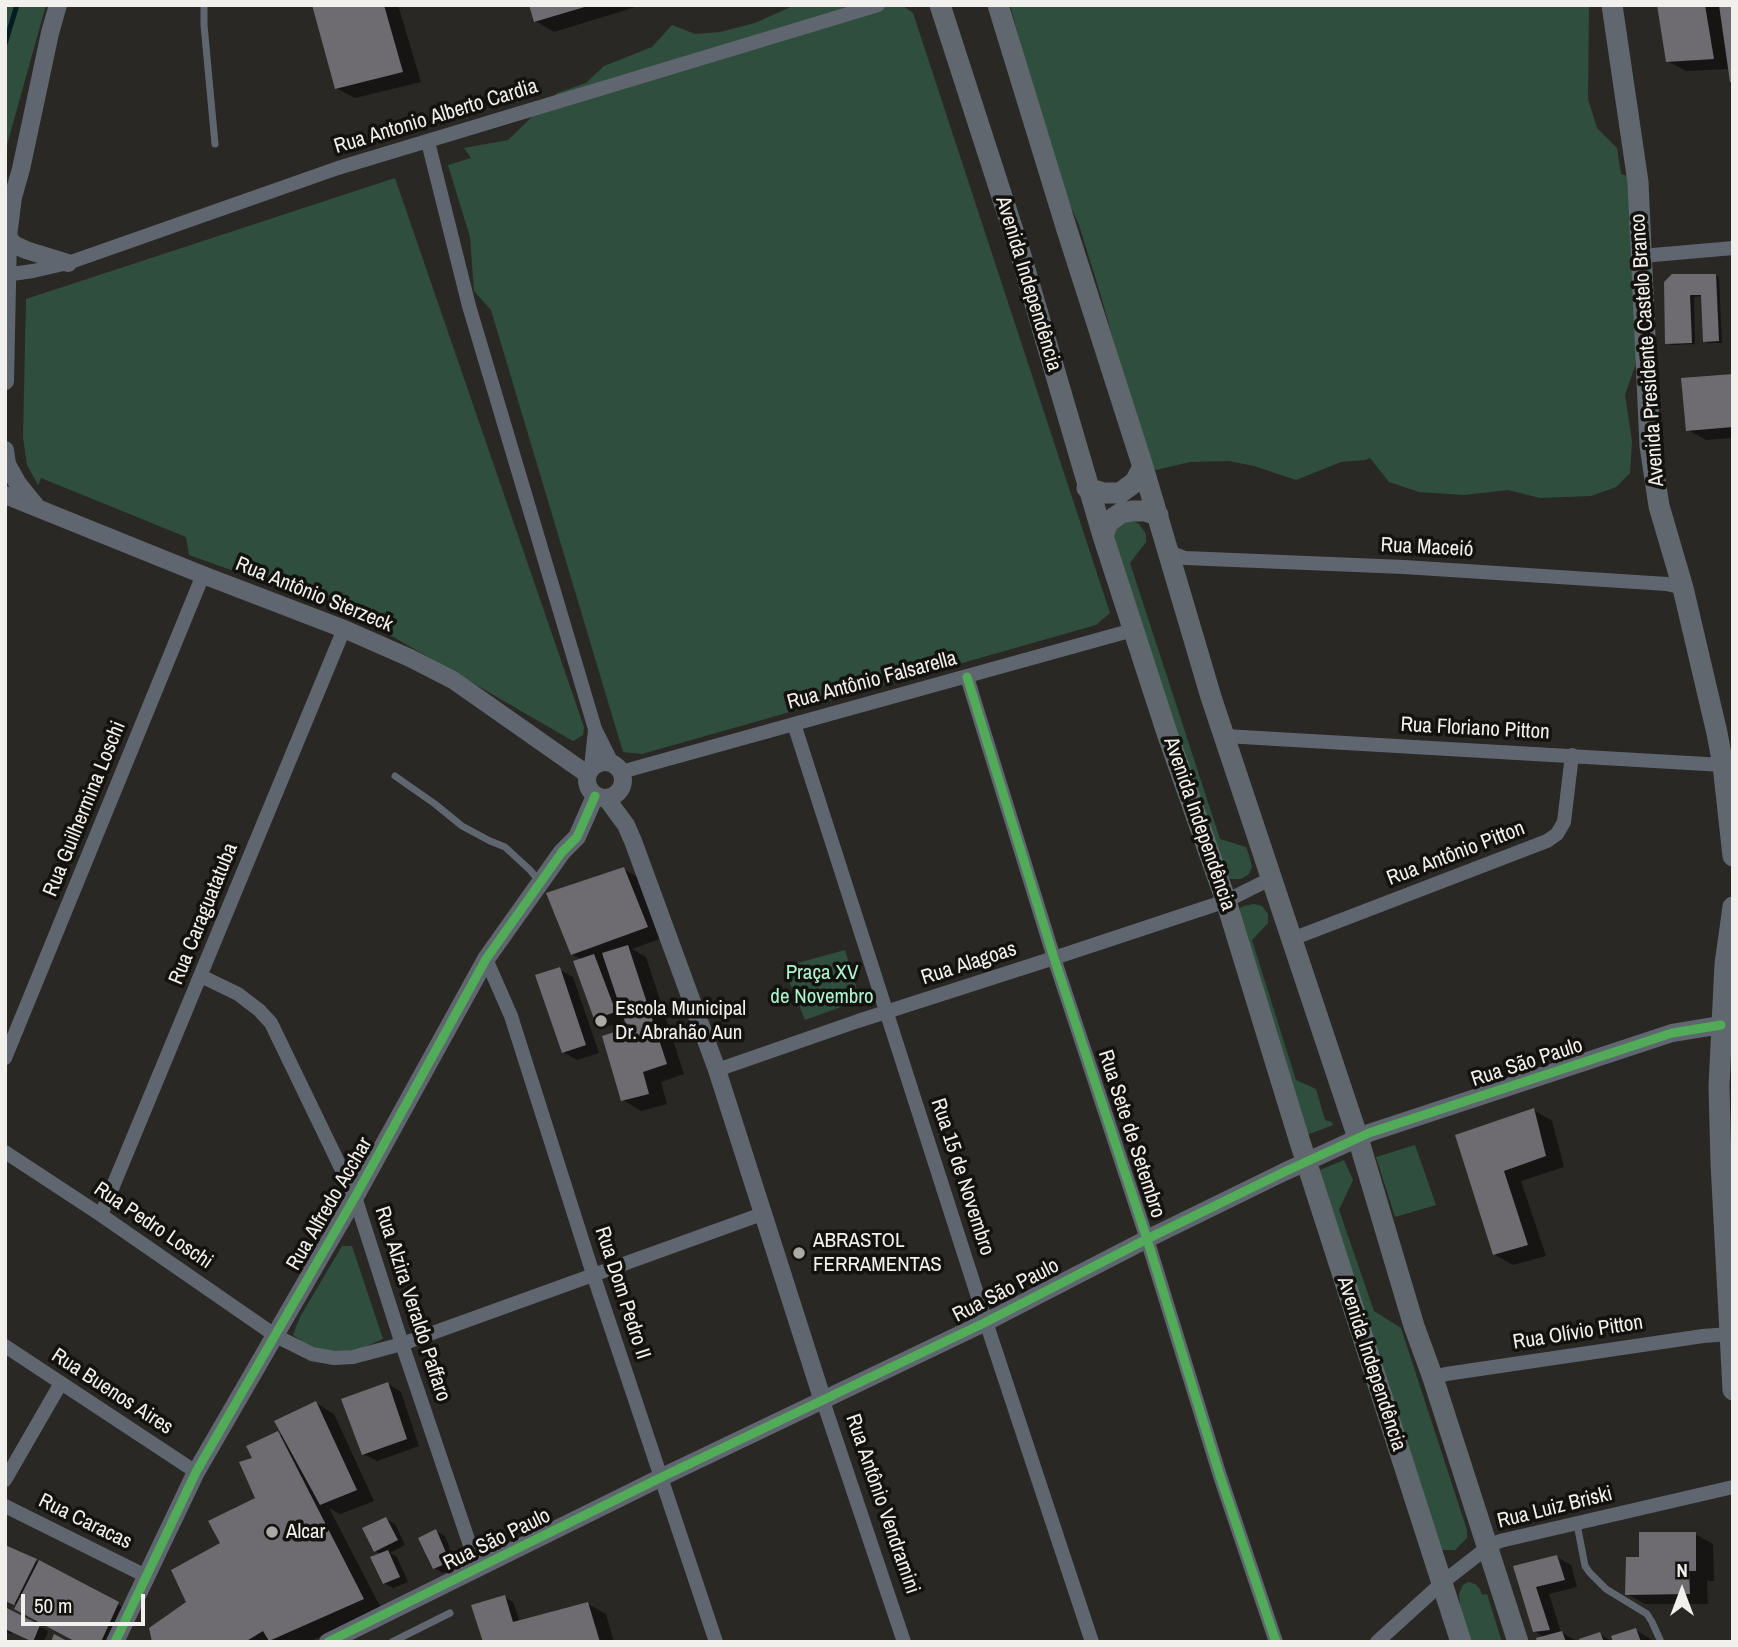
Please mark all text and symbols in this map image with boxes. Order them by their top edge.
street label: Rua Antonio Alberto Cardia [331,74,541,160]
street label: Avenida Independência [989,193,1067,375]
street label: Avenida Presidente Castelo Branco [1626,213,1670,487]
street label: Rua Maceió [1380,533,1474,563]
street label: Rua Antônio Sterzeck [232,552,396,638]
street label: Rua Antônio Falsarella [785,646,959,716]
street label: Rua Floriano Pitton [1400,713,1550,745]
street label: Rua Guilhermina Loschi [38,718,132,900]
street label: Avenida Independência [1158,734,1240,914]
street label: Rua Antônio Pitton [1384,816,1528,892]
street label: Rua Caraguatatuba [164,840,244,988]
street label: Rua Alagoas [918,937,1020,991]
park label: Praça XV de Novembro [770,960,874,1010]
place label: Escola Municipal Dr. Abrahão Aun [615,996,746,1046]
marker: Escola Municipal Dr. Abrahão Aun [593,1013,609,1029]
street label: Rua São Paulo [1468,1033,1586,1093]
street label: Rua Sete de Setembro [1092,1047,1170,1221]
street label: Rua 15 de Novembro [925,1095,999,1259]
street label: Rua Alfredo Acchar [282,1133,378,1275]
street label: Rua Pedro Loschi [89,1177,217,1275]
street label: Rua Alzira Veraldo Paffaro [369,1203,455,1405]
street label: Rua Dom Pedro II [589,1224,655,1362]
place label: ABRASTOL FERRAMENTAS [813,1228,942,1278]
marker: ABRASTOL FERRAMENTAS [791,1245,807,1261]
street label: Rua São Paulo [949,1253,1063,1329]
street label: Avenida Independência [1331,1274,1411,1454]
street label: Rua Olívio Pitton [1511,1310,1645,1356]
street label: Rua Buenos Aires [47,1343,177,1441]
street label: Rua Antônio Vendramini [839,1411,925,1597]
street label: Rua Luiz Briski [1495,1482,1615,1534]
street label: Rua Caracas [34,1489,136,1555]
street label: Rua São Paulo [439,1503,555,1577]
place label: Alcar [286,1519,325,1545]
marker: Alcar [264,1524,280,1540]
north arrow [1647,1556,1717,1626]
text: N [1676,1557,1688,1583]
scale bar [24,1580,149,1624]
text: 50 m [34,1591,72,1620]

